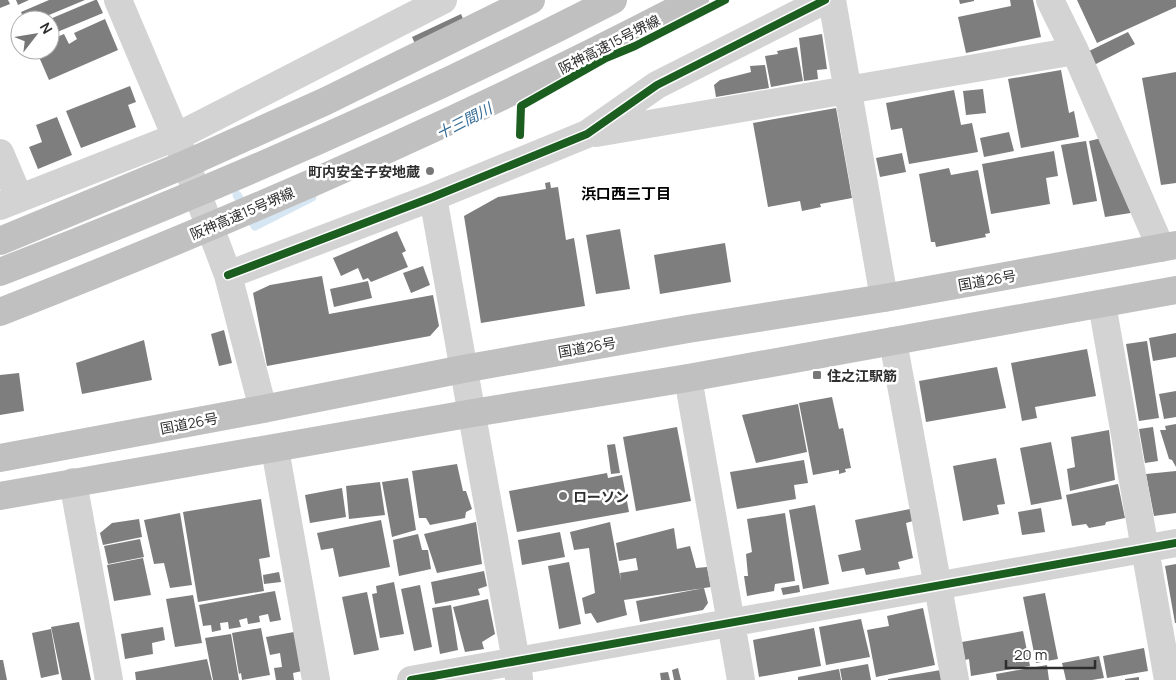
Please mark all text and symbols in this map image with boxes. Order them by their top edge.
north arrow [10,10,60,60]
street label: 阪神高速15号堺線 [555,10,663,78]
text: N [36,19,57,37]
water label: 十三間川 [432,97,497,144]
place label: 町内安全子安地蔵 [308,162,420,181]
marker: 町内安全子安地蔵 [424,165,436,177]
street label: 阪神高速15号堺線 [187,182,297,244]
district label: 浜口西三丁目 [581,183,671,204]
street label: 国道26号 [956,266,1018,294]
street label: 国道26号 [556,333,618,361]
place label: 住之江駅筋 [827,366,897,385]
marker: 住之江駅筋 [811,369,823,381]
street label: 国道26号 [158,408,220,438]
place label: ローソン [573,487,629,506]
marker: ローソン [557,490,569,502]
scale bar [1006,638,1095,670]
text: 20 m [1014,644,1047,665]

